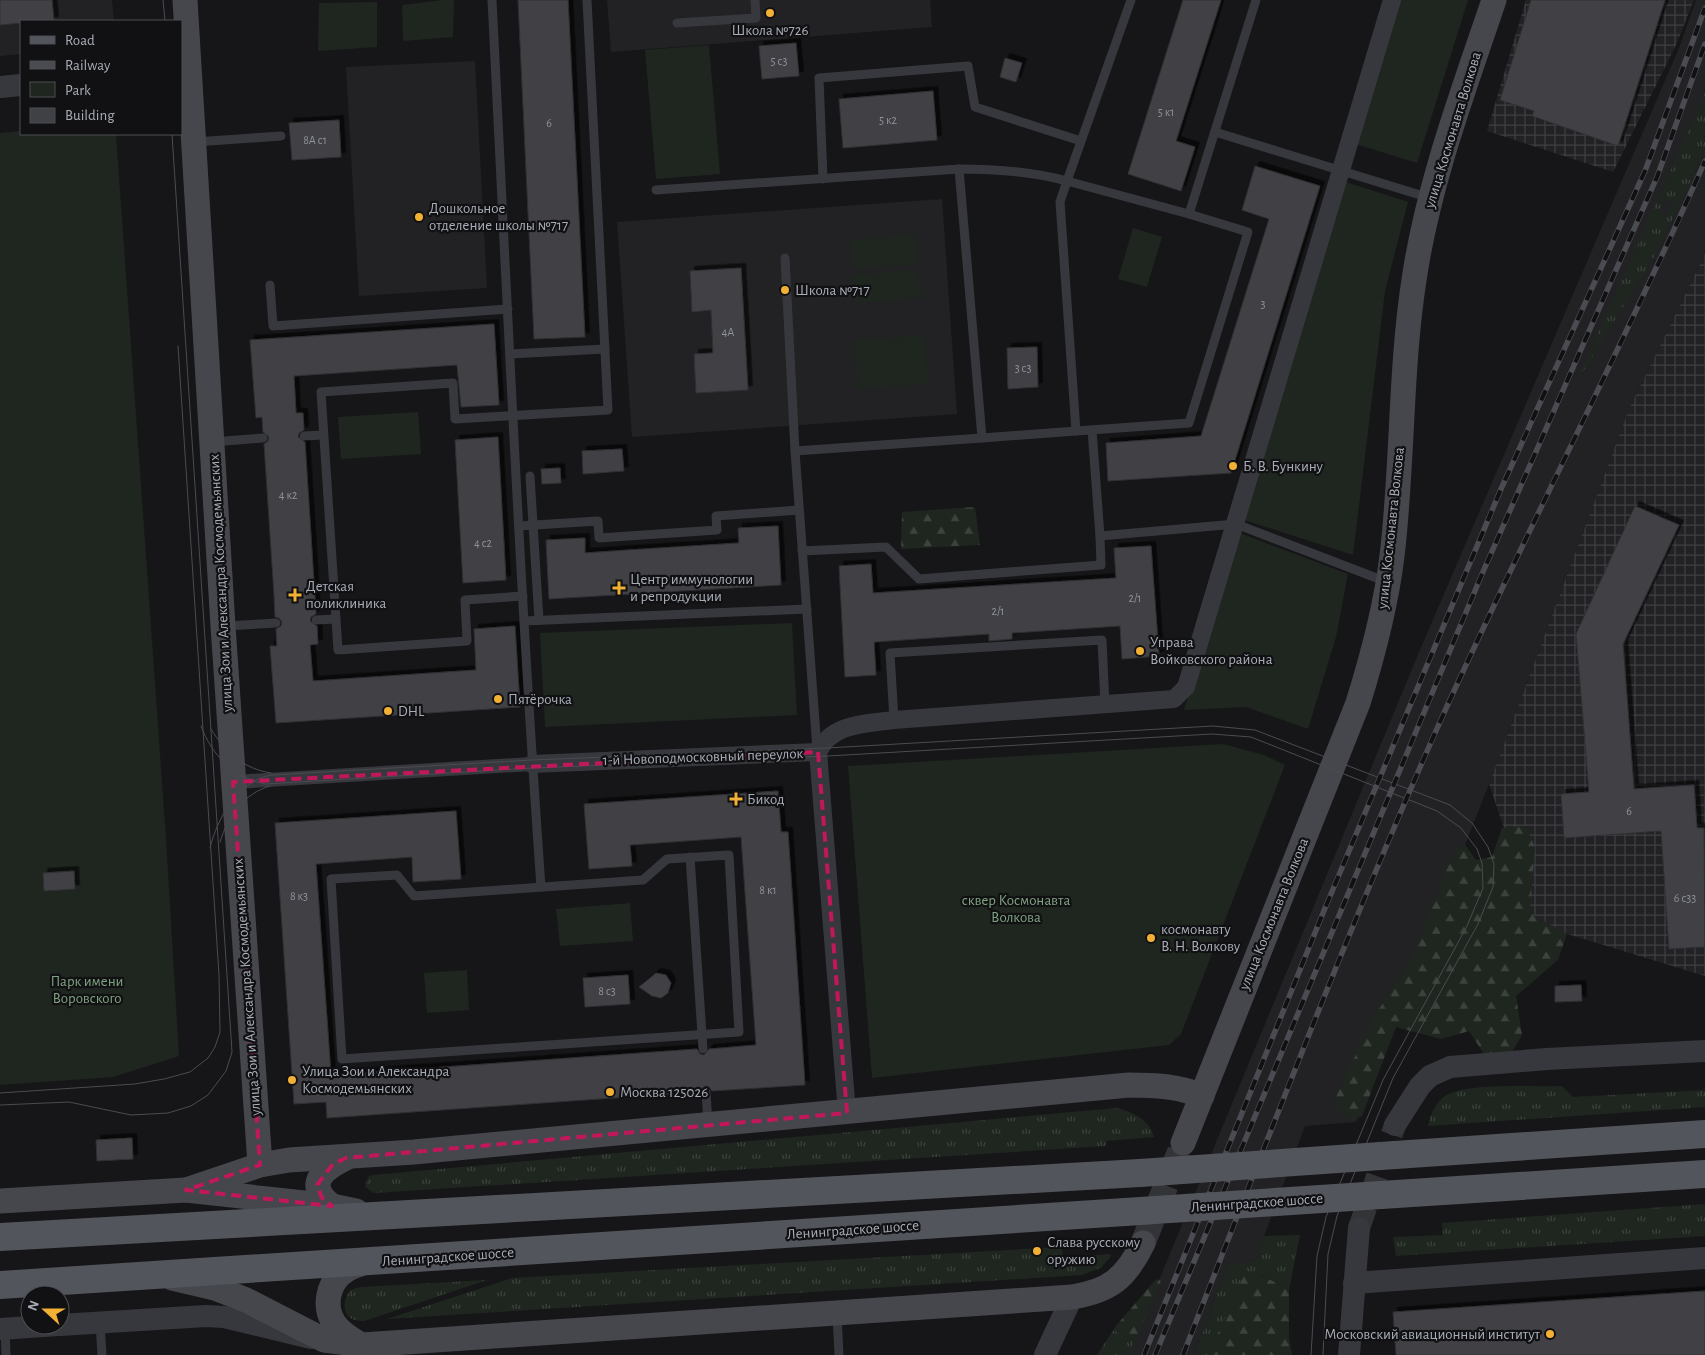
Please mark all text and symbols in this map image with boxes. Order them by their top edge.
marker: Школа №726 [764,7,776,19]
legend [20,20,182,135]
place label: Школа №726 [731,23,809,38]
text: Road [65,33,95,48]
street label: улица Космонавта Волкова [1422,50,1484,211]
house number: 5 с3 [771,55,787,67]
text: Railway [65,58,111,73]
text: Park [65,83,91,98]
house number: 5 к1 [1158,106,1174,118]
text: Building [65,108,115,123]
house number: 5 к2 [879,114,898,126]
house number: 6 [546,117,552,129]
house number: 8А с1 [303,134,327,146]
place label: Дошкольное отделение школы №717 [429,201,568,233]
marker: Дошкольное отделение школы №717 [413,211,425,223]
place label: Школа №717 [795,283,870,298]
marker: Школа №717 [779,284,791,296]
house number: 3 [1261,298,1266,310]
house number: 4А [722,326,734,338]
house number: 3 с3 [1015,362,1031,374]
street label: улица Космонавта Волкова [1375,446,1407,611]
street label: улица Зои и Александра Космодемьянских [207,453,235,713]
place label: Б. В. Бункину [1243,459,1324,474]
marker: Б. В. Бункину [1227,460,1239,472]
house number: 4 к2 [279,489,298,501]
house number: 4 с2 [474,537,493,549]
place label: Центр иммунологии и репродукции [630,572,753,604]
place label: Детская поликлиника [306,579,386,611]
marker: Центр иммунологии и репродукции [612,581,626,595]
marker: Детская поликлиника [288,588,302,602]
house number: 2/1 [1128,592,1142,604]
house number: 2/1 [991,605,1005,617]
place label: Управа Войковского района [1150,635,1273,667]
marker: Управа Войковского района [1134,645,1146,657]
place label: Пятёрочка [508,692,572,707]
marker: Пятёрочка [492,693,504,705]
place label: DHL [398,704,425,719]
marker: DHL [382,705,394,717]
street label: 1-й Новоподмосковный переулок [602,746,804,768]
marker: Бикод [729,792,743,806]
place label: Бикод [747,792,785,807]
house number: 6 [1626,805,1632,817]
street label: улица Космонавта Волкова [1236,836,1311,993]
street label: улица Зои и Александра Космодемьянских [230,857,264,1117]
house number: 8 к1 [759,884,777,896]
house number: 8 к3 [290,890,308,902]
house number: 6 с33 [1674,892,1696,904]
park label: сквер Космонавта Волкова [962,893,1070,925]
place label: космонавту В. Н. Волкову [1161,922,1241,954]
marker: космонавту В. Н. Волкову [1145,932,1157,944]
park label: Парк имени Воровского [50,974,124,1006]
house number: 8 с3 [598,985,616,997]
place label: Улица Зои и Александра Космодемьянских [302,1064,450,1096]
marker: Улица Зои и Александра Космодемьянских [286,1074,298,1086]
place label: Москва 125026 [620,1085,708,1100]
marker: Москва 125026 [604,1086,616,1098]
street label: Ленинградское шоссе [1190,1191,1324,1215]
street label: Ленинградское шоссе [786,1218,920,1242]
place label: Слава русскому оружию [1047,1235,1141,1267]
street label: Ленинградское шоссе [381,1245,515,1269]
marker: Слава русскому оружию [1031,1245,1043,1257]
north arrow [20,1285,70,1335]
text: N [26,1299,42,1313]
place label: Московский авиационный институт [1324,1327,1541,1342]
marker: Московский авиационный институт [1544,1328,1556,1340]

